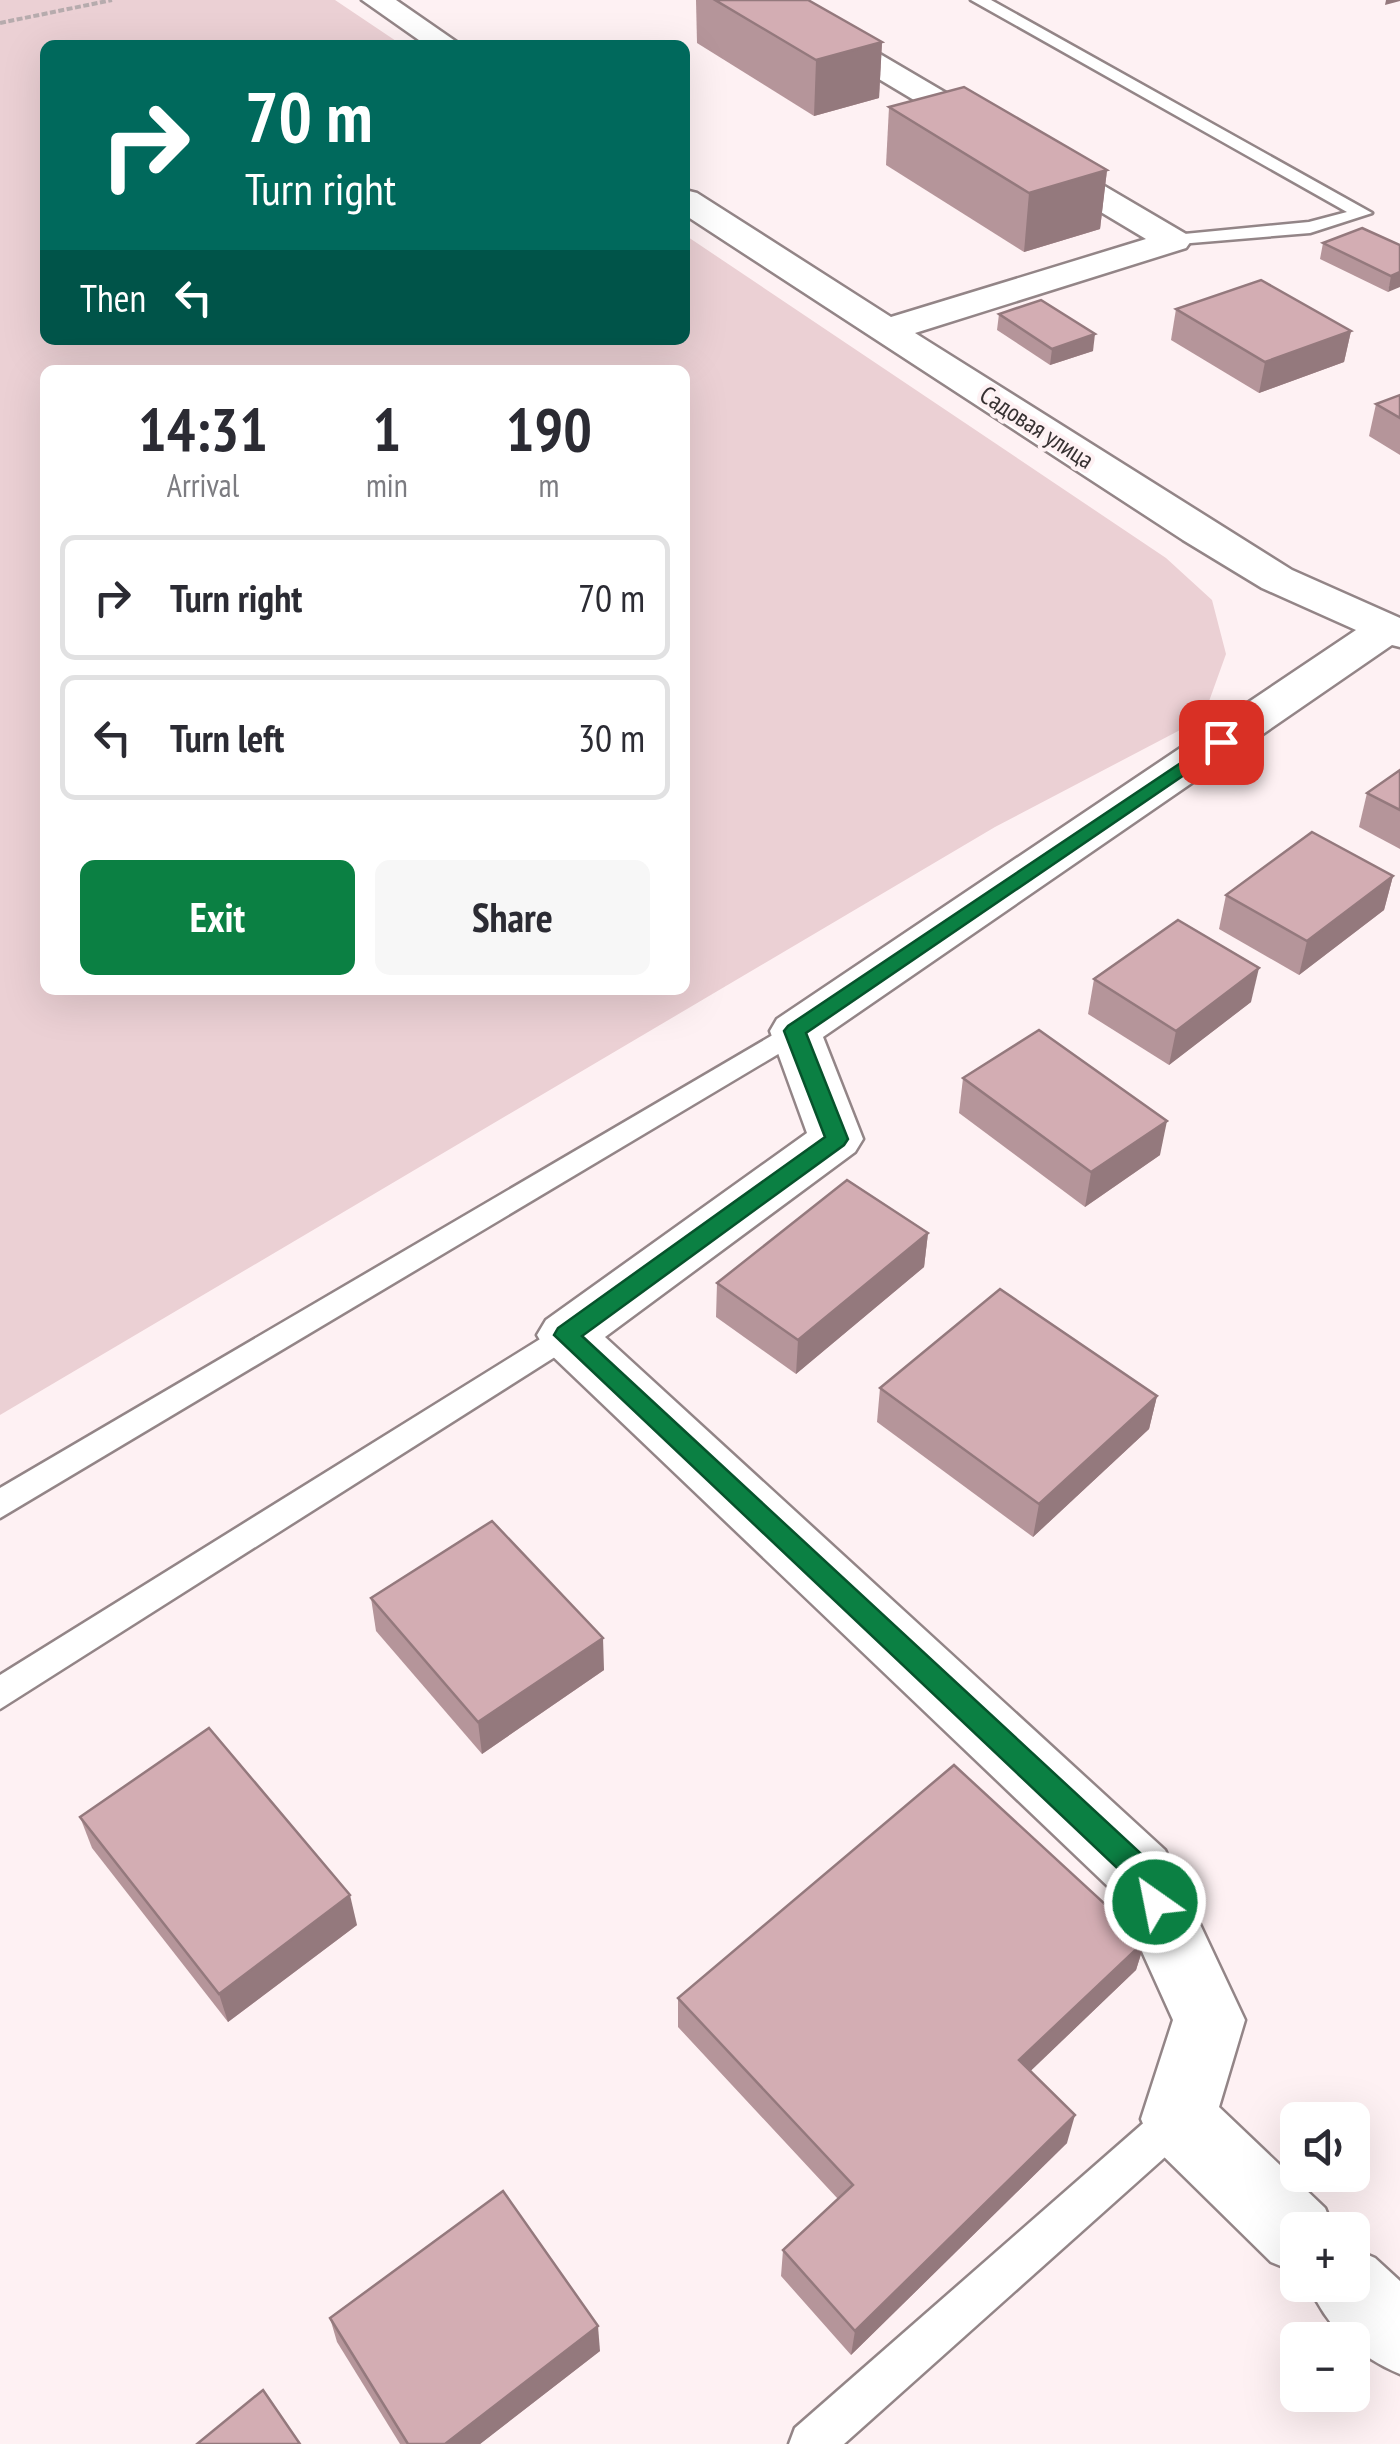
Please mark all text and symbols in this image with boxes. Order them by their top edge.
text: 70 m [245,71,373,161]
icon: right [80,80,210,210]
text: Turn right [245,159,396,217]
icon: left [166,270,221,325]
text: Then [80,273,146,322]
street label: Садовая улица [974,378,1100,476]
text: 14:31 [138,390,268,468]
text: 1 [373,390,401,468]
text: 190 [506,390,592,468]
text: Arrival [167,464,239,506]
text: min [366,464,408,506]
text: m [538,464,559,506]
icon: right [85,570,140,625]
text: Turn right [170,573,302,622]
text: 70 m [578,573,645,622]
pin [1179,700,1264,785]
icon: left [85,710,140,765]
text: Turn left [170,713,284,762]
text: 30 m [578,713,645,762]
icon: arrive [1194,715,1249,770]
button: Exit [80,860,355,975]
button: Share [375,860,650,975]
position arrow [1103,1850,1207,1954]
map controls [1280,2102,1370,2412]
button: sound [1280,2102,1370,2192]
button: + [1280,2212,1370,2302]
button: − [1280,2322,1370,2412]

